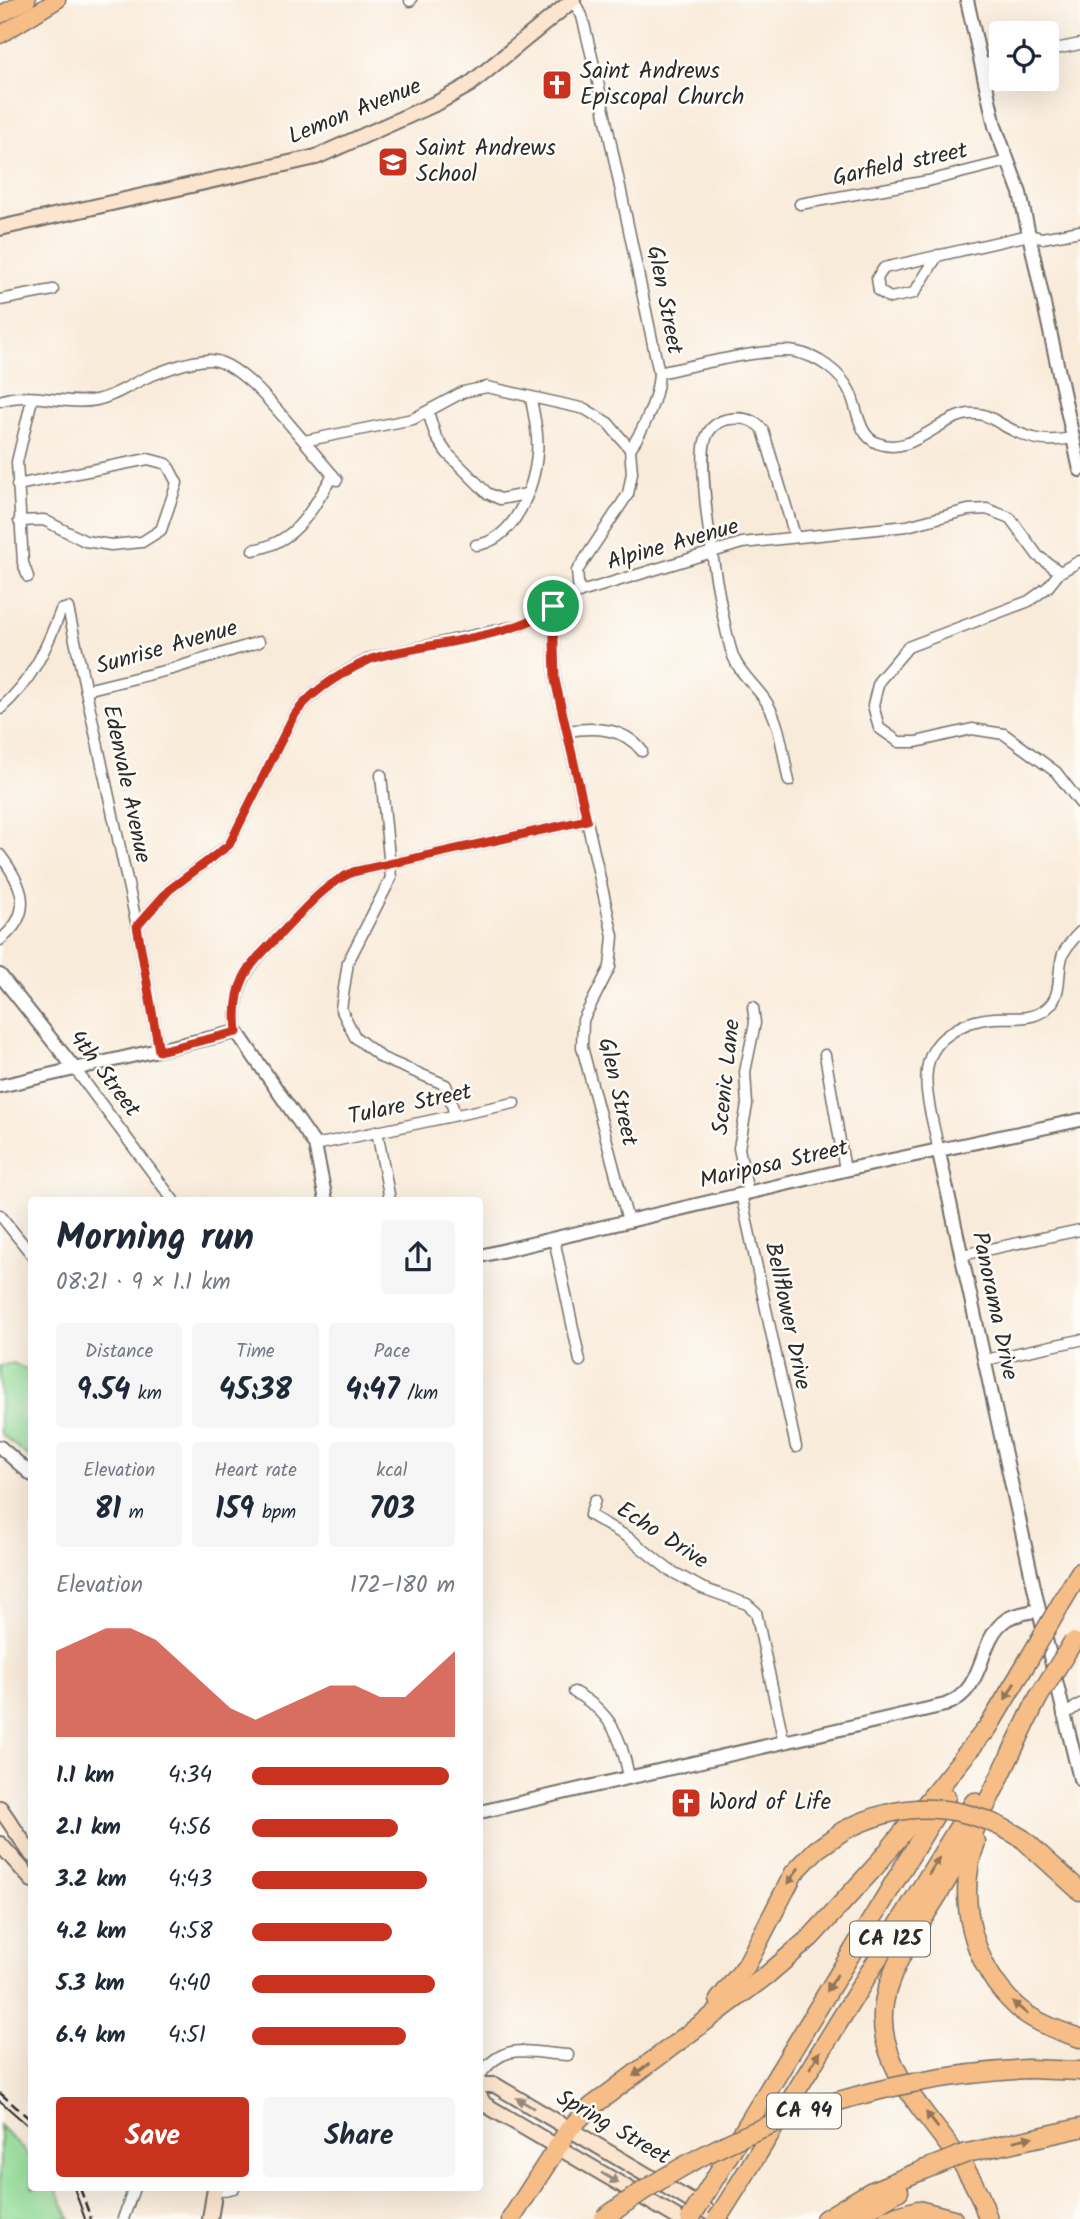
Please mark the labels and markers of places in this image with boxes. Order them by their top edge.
place label: Saint Andrews Episcopal Church [580,54,744,116]
church icon: Saint Andrews Episcopal Church [540,68,574,102]
place label: Saint Andrews School [416,131,556,193]
school or university icon: Saint Andrews School [376,145,410,179]
pin [523,576,583,636]
place label: Word of Life [709,1785,831,1821]
church icon: Word of Life [669,1786,703,1820]

